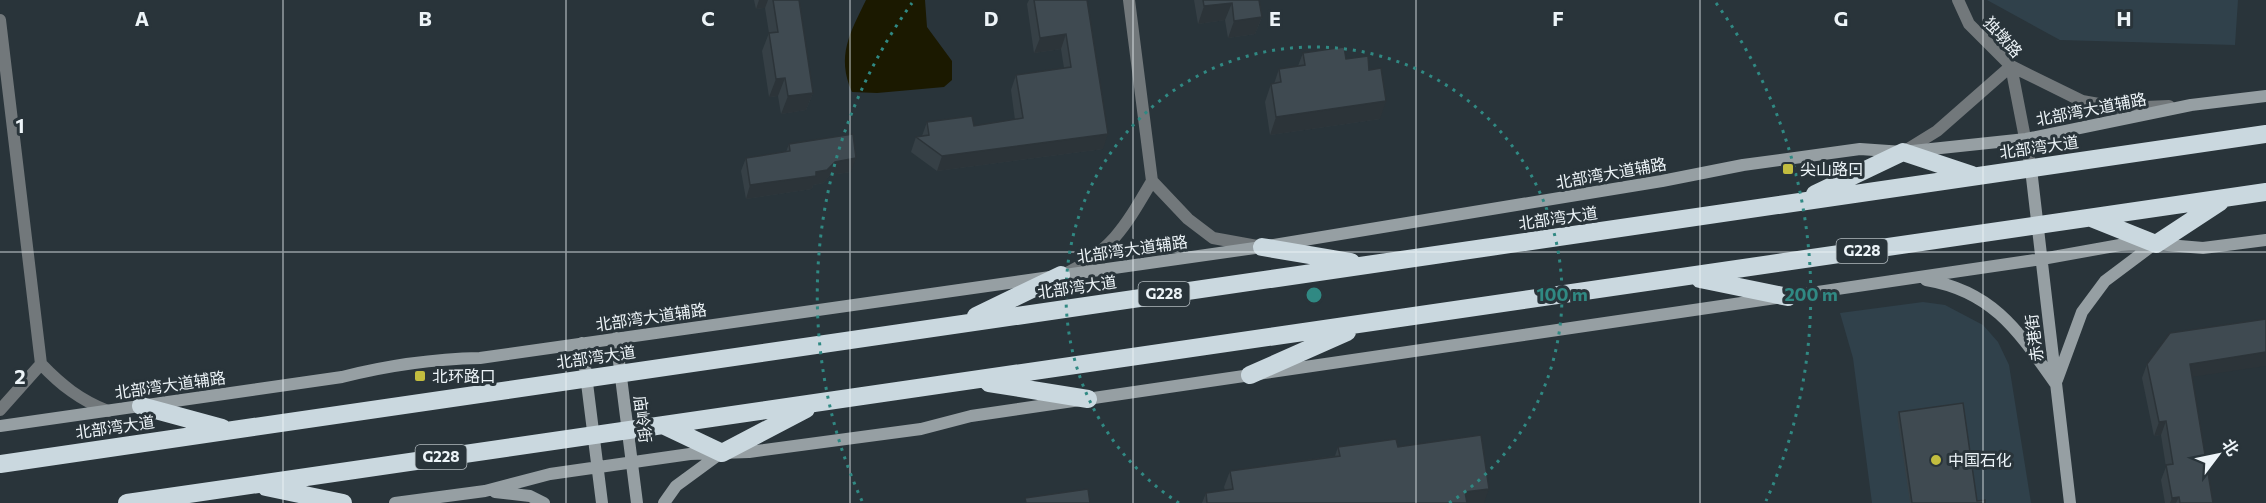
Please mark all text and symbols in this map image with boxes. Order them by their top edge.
text: A [135,6,149,30]
text: B [418,6,432,30]
text: C [701,6,715,30]
text: D [984,6,998,30]
text: E [1269,6,1281,30]
text: F [1552,6,1564,30]
text: G [1834,6,1848,30]
text: H [2117,6,2132,30]
street label: 独墩路 [1980,12,2026,61]
street label: 北部湾大道辅路 [2034,88,2148,129]
text: 1 [15,113,25,137]
street label: 北部湾大道 [1998,132,2080,161]
street label: 北部湾大道辅路 [1554,153,1668,192]
place label: 尖山路口 [1800,159,1864,178]
marker: 尖山路口 [1781,162,1795,176]
street label: 北部湾大道 [1517,203,1599,232]
street label: 北部湾大道辅路 [1075,231,1189,266]
road number: G228 [1836,239,1888,263]
street label: 北部湾大道 [1036,272,1118,301]
road number: G228 [1138,282,1190,306]
text: 100 m [1536,283,1588,305]
text: 200 m [1784,283,1838,305]
centre of rings [1304,285,1324,305]
street label: 北部湾大道辅路 [594,299,708,334]
street label: 赤港街 [2021,313,2046,363]
street label: 北部湾大道 [555,342,637,371]
text: 2 [14,364,26,388]
place label: 北环路口 [432,366,496,385]
street label: 北部湾大道辅路 [113,367,227,402]
marker: 北环路口 [413,369,427,383]
street label: 庙岭街 [631,394,656,444]
street label: 北部湾大道 [74,412,156,441]
north arrow [2188,425,2248,485]
text: 北 [2219,435,2243,459]
road number: G228 [416,445,466,469]
place label: 中国石化 [1948,450,2012,469]
marker: 中国石化 [1929,453,1943,467]

